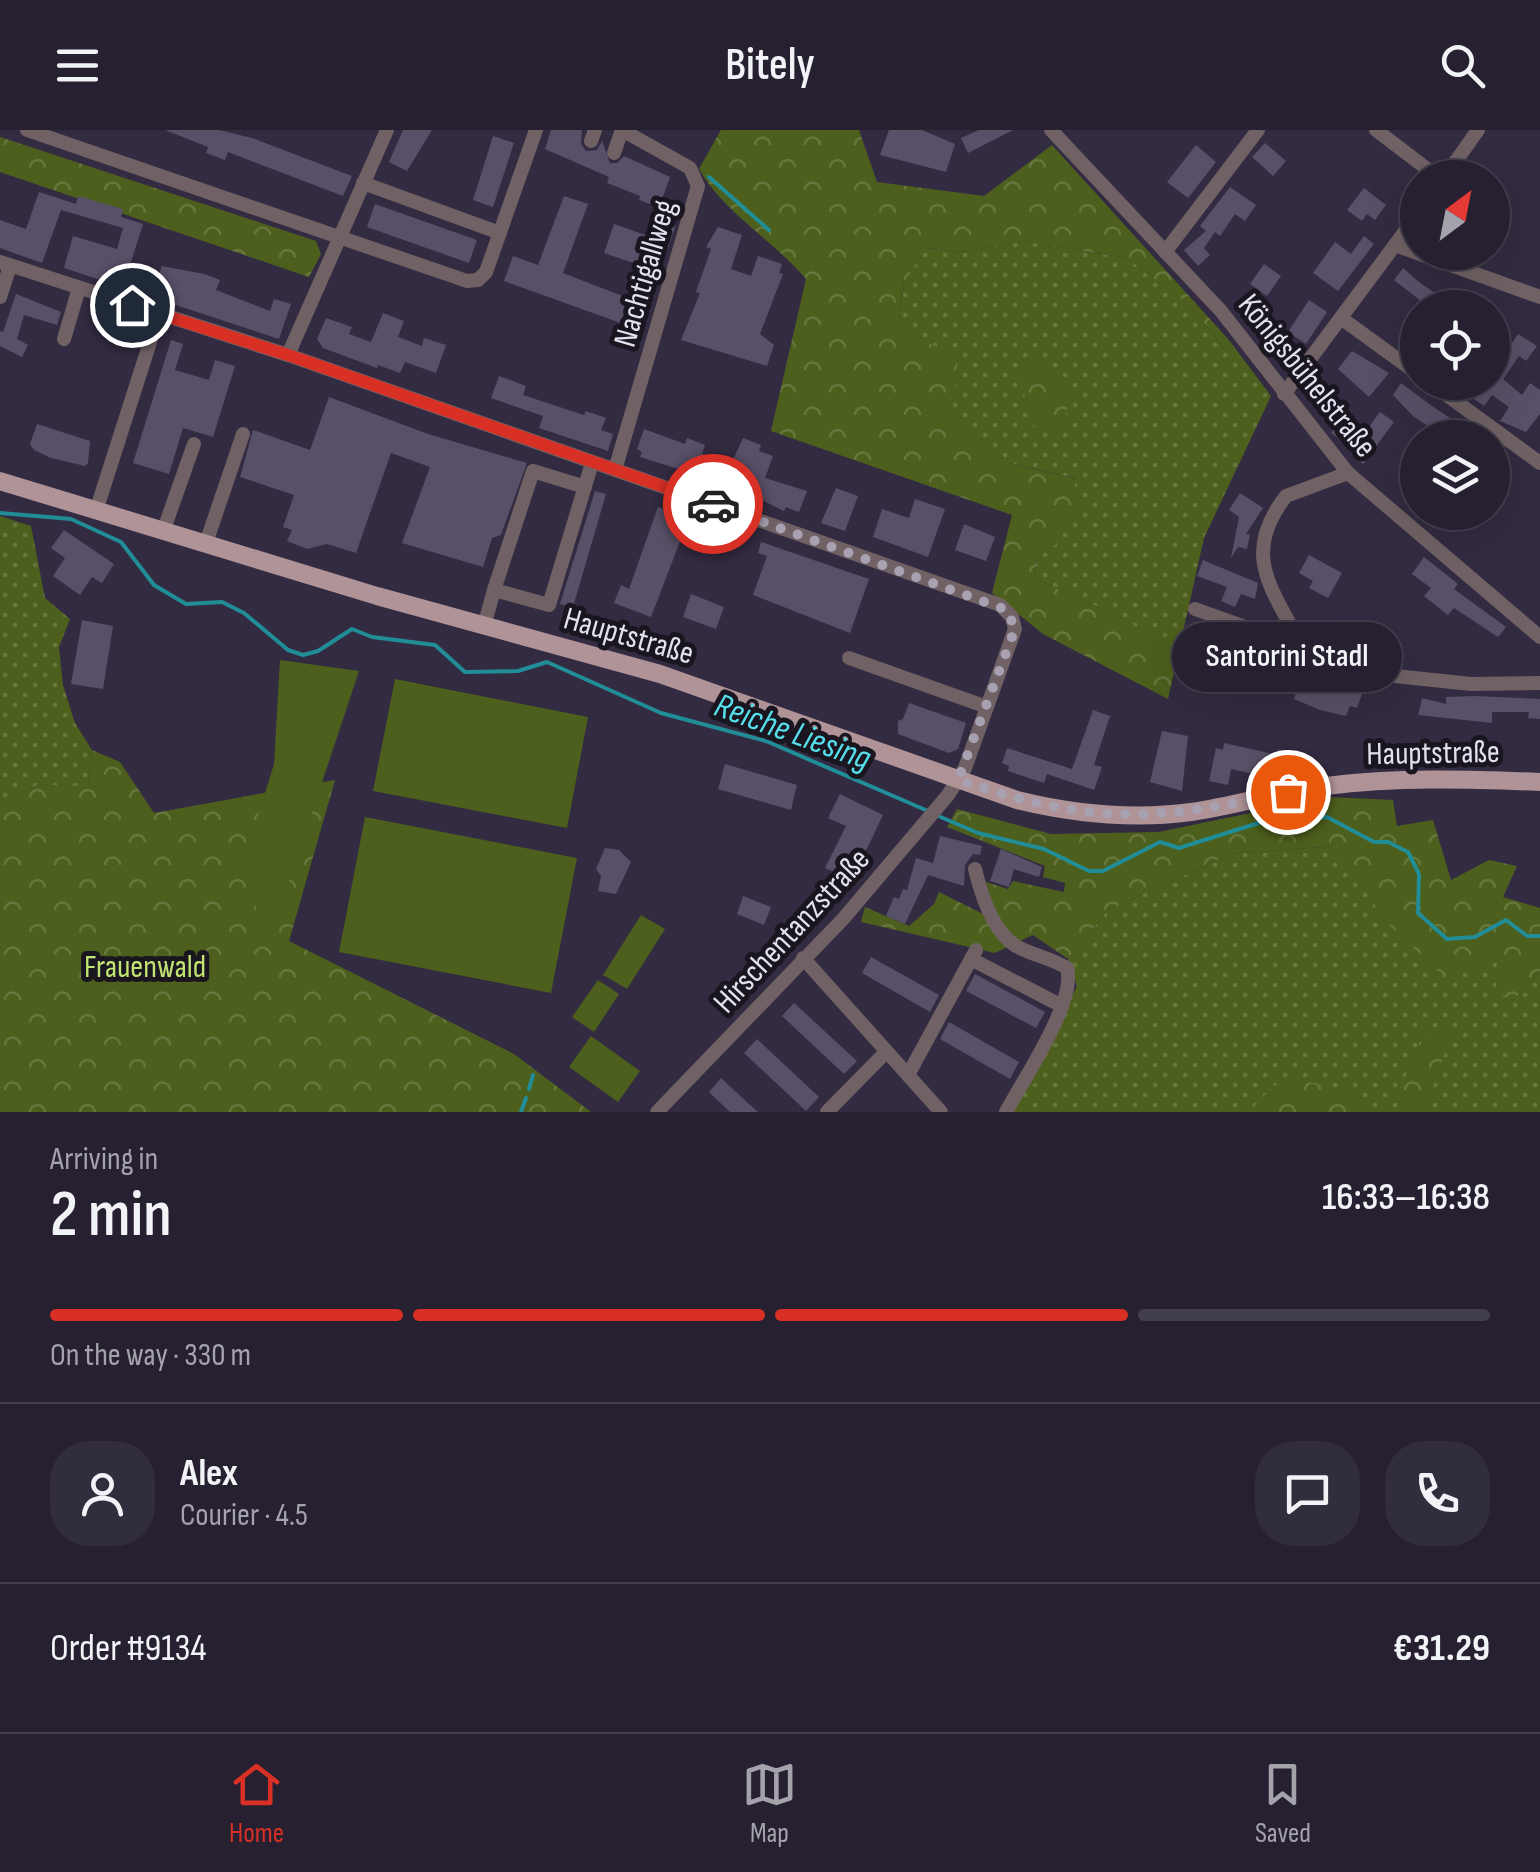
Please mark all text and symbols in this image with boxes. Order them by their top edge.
icon: menu [50,38,105,93]
text: Bitely [725,38,815,93]
icon: search [1435,38,1490,93]
north arrow [1400,160,1510,270]
map controls [1400,160,1510,530]
street label: Nachtigallweg [606,195,685,351]
pin [90,263,175,348]
icon: home [105,278,160,333]
street label: Königsbühelstraße [1229,286,1385,465]
button: locate [1400,290,1510,400]
button: layers [1400,420,1510,530]
courier [663,454,763,554]
icon: car [686,477,741,532]
street label: Hauptstraße [559,599,698,674]
callout: Santorini Stadl [1173,622,1403,692]
text: Santorini Stadl [1206,637,1368,676]
water label: Reiche Liesing [708,684,877,781]
street label: Hauptstraße [1366,733,1500,774]
pin [1246,750,1331,835]
icon: bag [1261,765,1316,820]
street label: Hirschentanzstraße [706,840,878,1022]
park label: Frauenwald [84,948,206,987]
text: Arriving in [50,1140,158,1179]
text: 16:33–16:38 [1322,1175,1490,1220]
text: 2 min [50,1177,172,1255]
text: On the way · 330 m [50,1336,251,1375]
button: person [50,1441,155,1546]
button: chat [1255,1441,1360,1546]
button: phone [1385,1441,1490,1546]
text: Alex [180,1451,238,1496]
text: Courier · 4.5 [180,1496,308,1535]
text: Order #9134 [50,1626,206,1671]
text: €31.29 [1393,1626,1490,1671]
tab: Home [229,1757,284,1850]
tab: Map [742,1757,797,1850]
tab: Saved [1255,1757,1311,1850]

